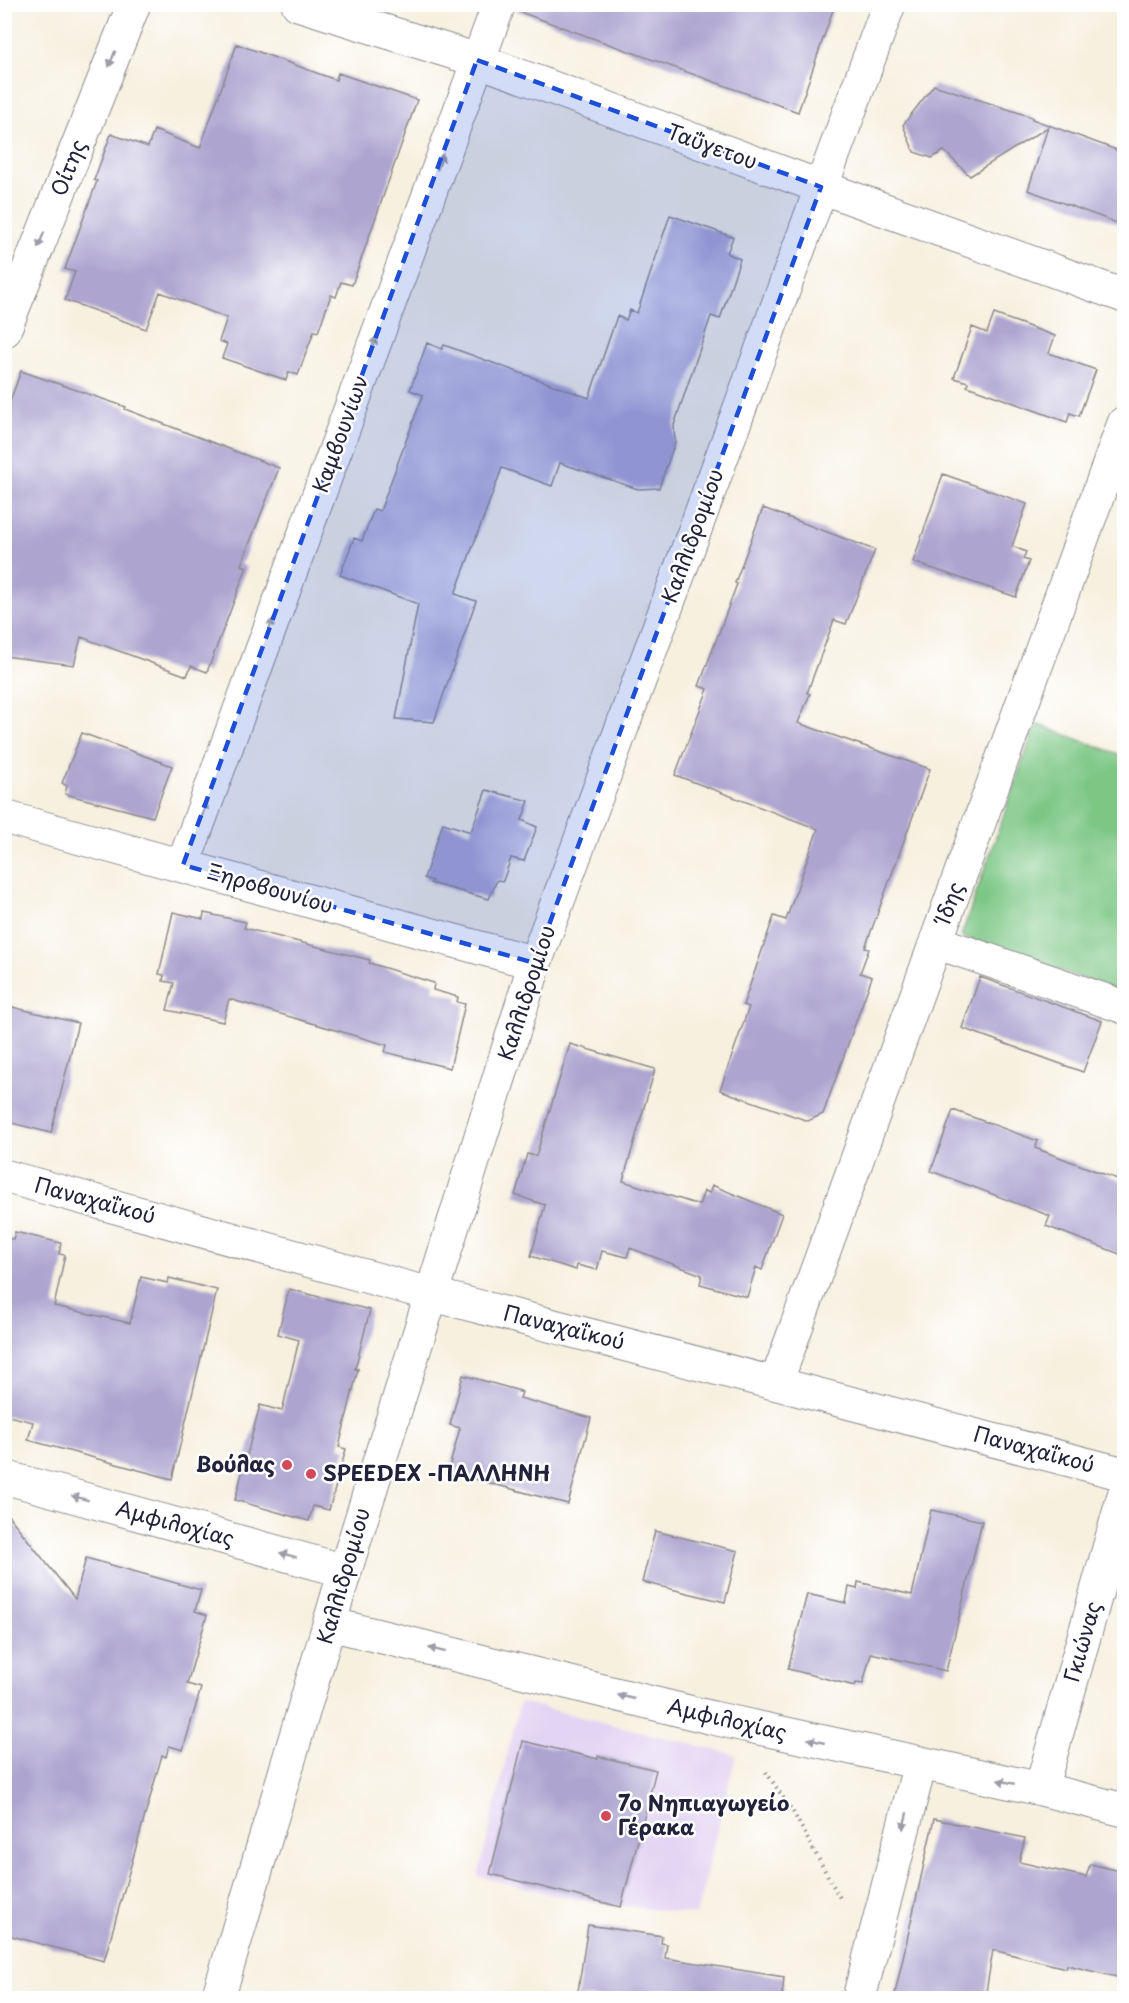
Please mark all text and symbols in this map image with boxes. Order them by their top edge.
one-way arrow [107,50,117,68]
street label: Ταΰγετου [663,114,762,176]
street label: Οίτης [41,134,93,200]
one-way arrow [435,152,445,170]
one-way arrow [35,231,45,249]
one-way arrow [369,336,379,354]
street label: Καμβουνίων [303,370,375,497]
street label: Καλλιδρομίου [652,464,730,607]
one-way arrow [266,617,276,635]
one-way arrow [199,801,209,819]
street label: Ξηροβουνίου [204,854,337,920]
street label: Ίδης [925,877,970,931]
street label: Καλλιδρομίου [488,921,562,1064]
street label: Παναχαΐκού [31,1168,160,1231]
street label: Παναχαΐκού [500,1296,629,1357]
street label: Παναχαΐκού [970,1417,1099,1480]
place label: Βούλας [196,1447,275,1479]
place label: SPEEDEX -ΠΑΛΛΗΝΗ [323,1456,550,1488]
marker: Βούλας [280,1458,294,1472]
marker: SPEEDEX -ΠΑΛΛΗΝΗ [304,1467,318,1481]
street label: Αμφιλοχίας [113,1491,238,1553]
one-way arrow [71,1493,89,1502]
street label: Καλλιδρομίου [307,1504,377,1647]
one-way arrow [279,1550,297,1559]
street label: Γκιώνας [1054,1597,1108,1686]
one-way arrow [427,1644,446,1654]
street label: Αμφιλοχίας [665,1689,790,1747]
one-way arrow [617,1691,635,1701]
one-way arrow [806,1736,825,1745]
one-way arrow [997,1777,1016,1786]
place label: 7ο Νηπιαγωγείο Γέρακα [618,1786,789,1842]
marker: 7ο Νηπιαγωγείο Γέρακα [599,1809,613,1823]
one-way arrow [900,1812,910,1830]

